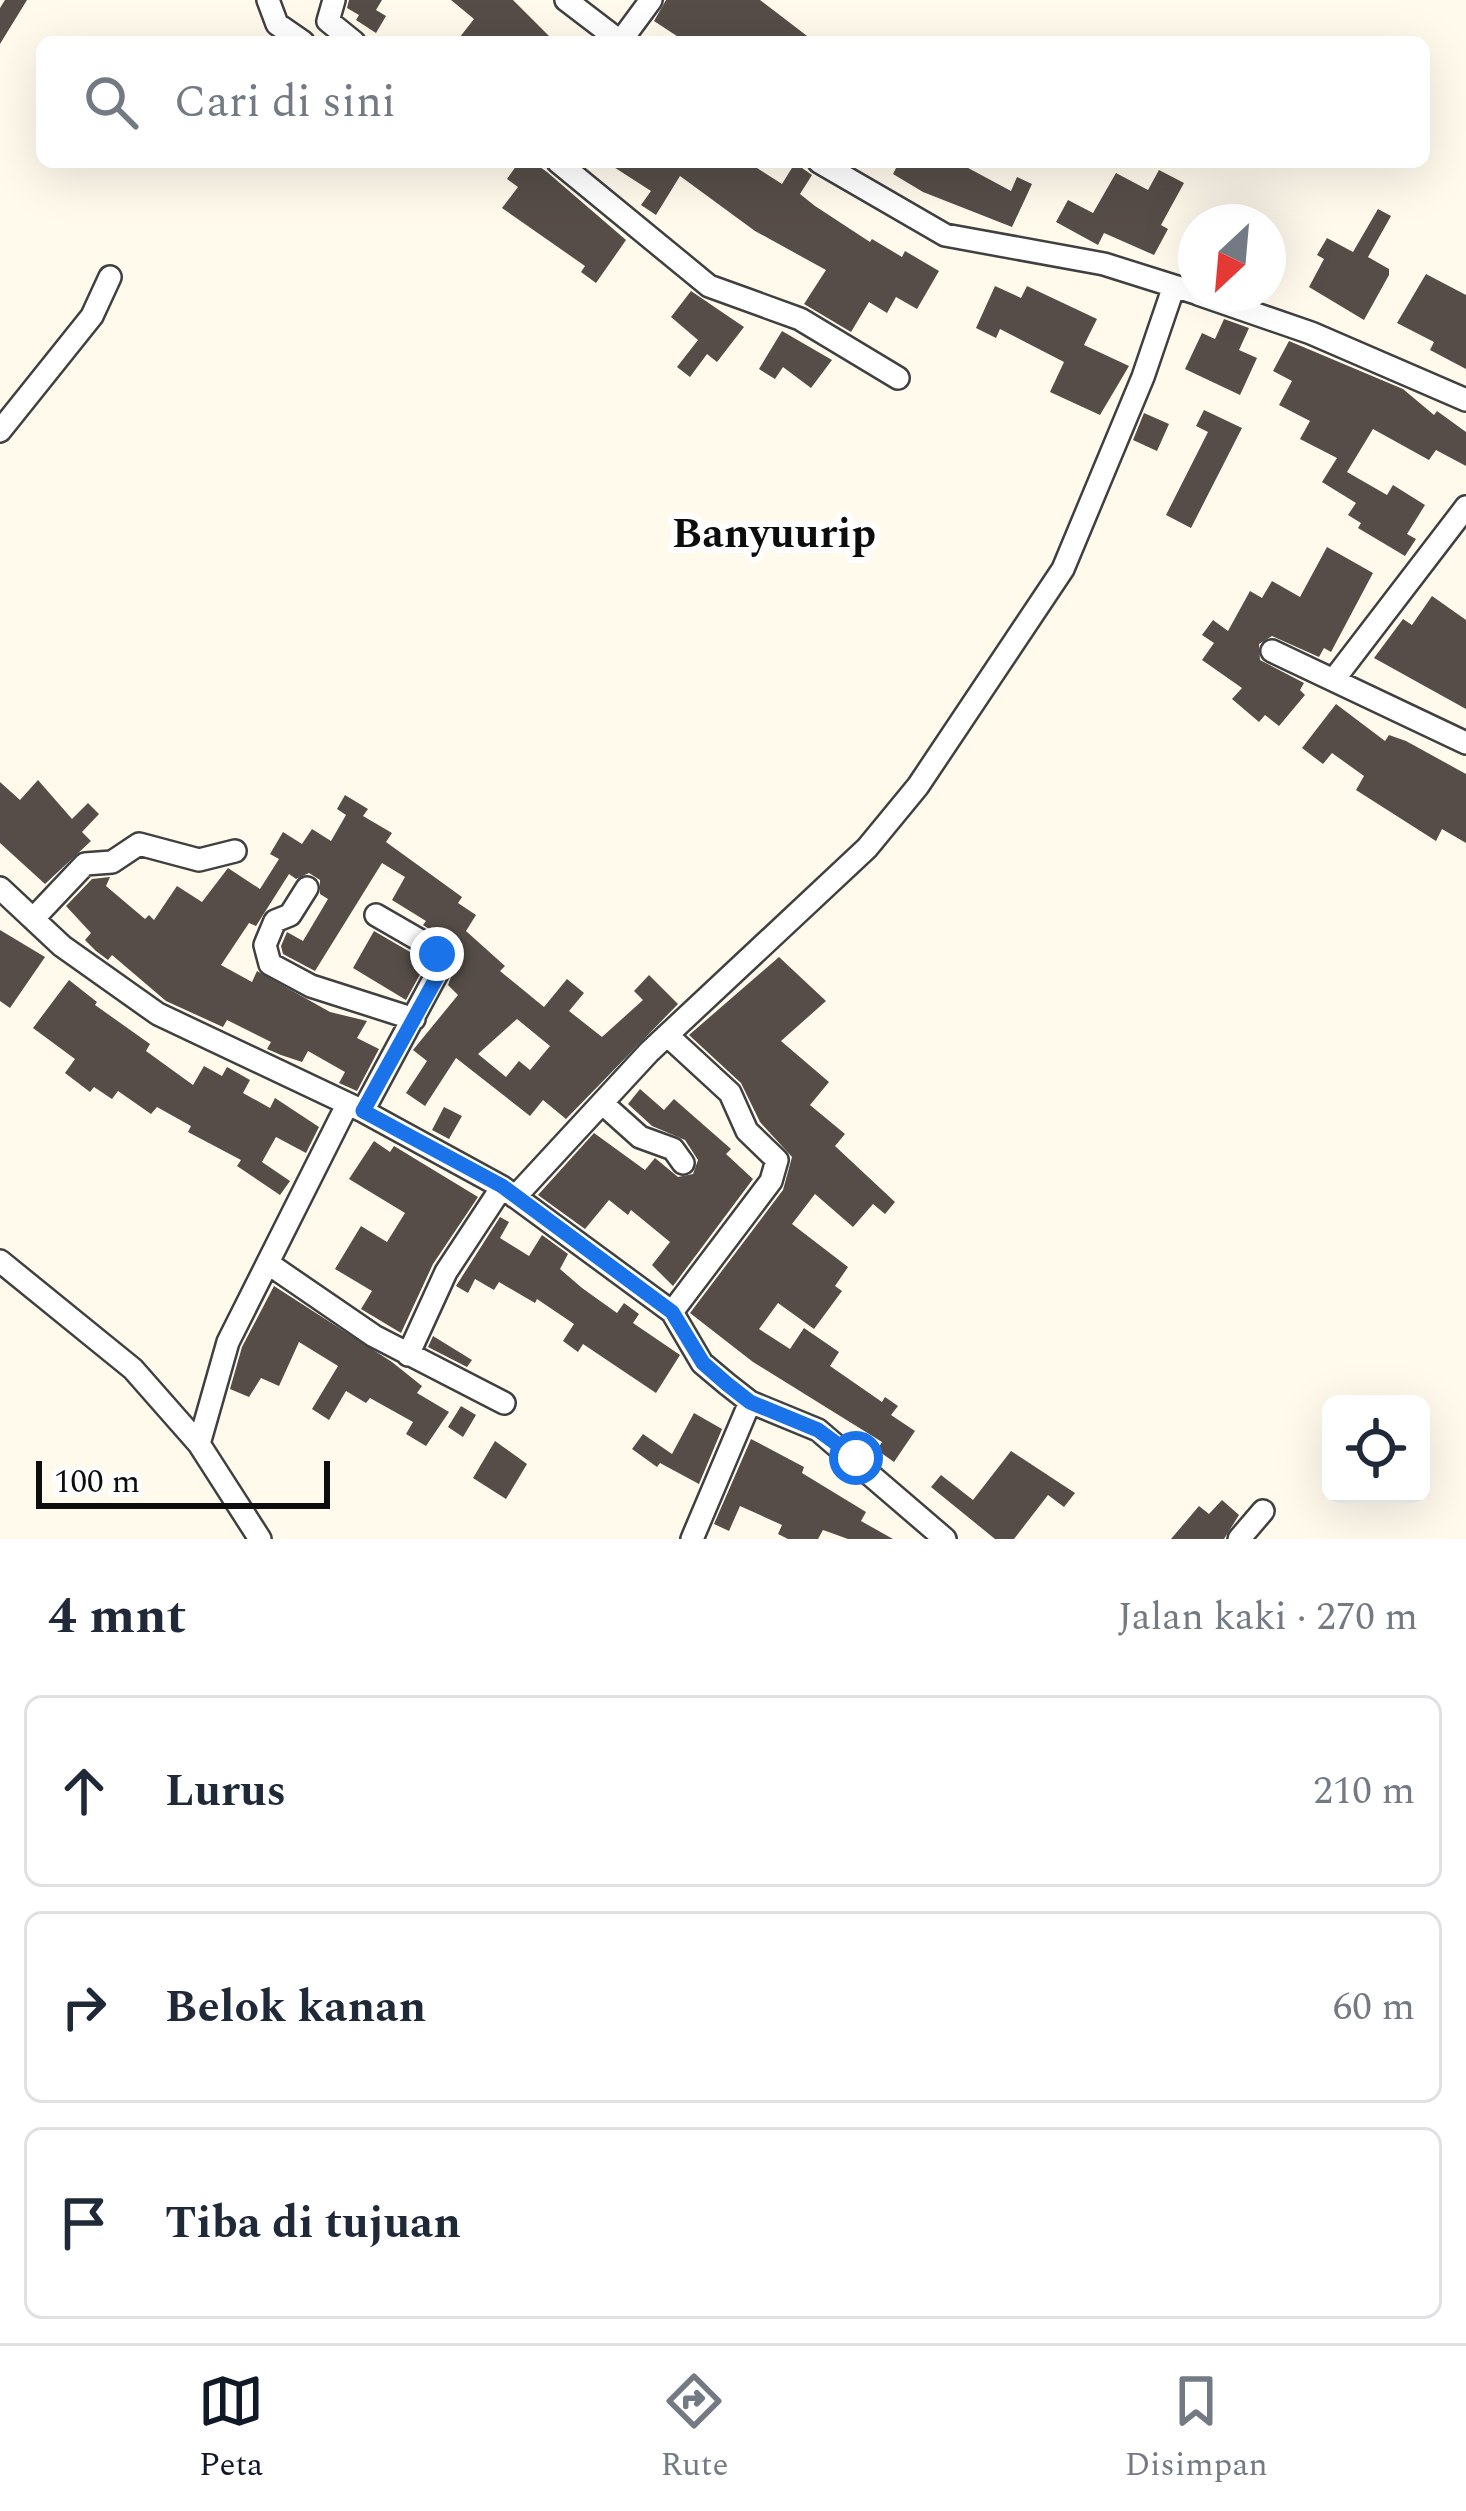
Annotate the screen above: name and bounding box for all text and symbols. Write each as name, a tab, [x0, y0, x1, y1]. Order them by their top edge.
search box	[36, 36, 1430, 168]
text: Cari di sini	[174, 68, 396, 137]
icon: search	[78, 69, 144, 135]
north arrow	[1178, 204, 1286, 312]
district label: Banyuurip	[672, 503, 876, 566]
route end	[410, 927, 464, 981]
map controls	[1322, 1395, 1430, 1503]
button: locate	[1322, 1395, 1430, 1503]
route start	[829, 1431, 883, 1485]
scale bar	[36, 1455, 330, 1508]
text: 100 m	[54, 1457, 140, 1507]
text: 4 mnt	[48, 1578, 187, 1656]
text: Jalan kaki · 270 m	[1118, 1588, 1418, 1647]
text: Lurus	[165, 1757, 286, 1826]
icon: ahead	[51, 1758, 117, 1824]
text: 210 m	[1313, 1762, 1415, 1821]
text: Belok kanan	[165, 1973, 426, 2042]
icon: right	[51, 1974, 117, 2040]
text: 60 m	[1333, 1978, 1415, 2037]
text: Tiba di tujuan	[165, 2189, 461, 2258]
icon: arrive	[51, 2190, 117, 2256]
tab: Peta	[198, 2368, 264, 2490]
tab: Rute	[660, 2368, 728, 2490]
tab: Disimpan	[1125, 2368, 1268, 2490]

